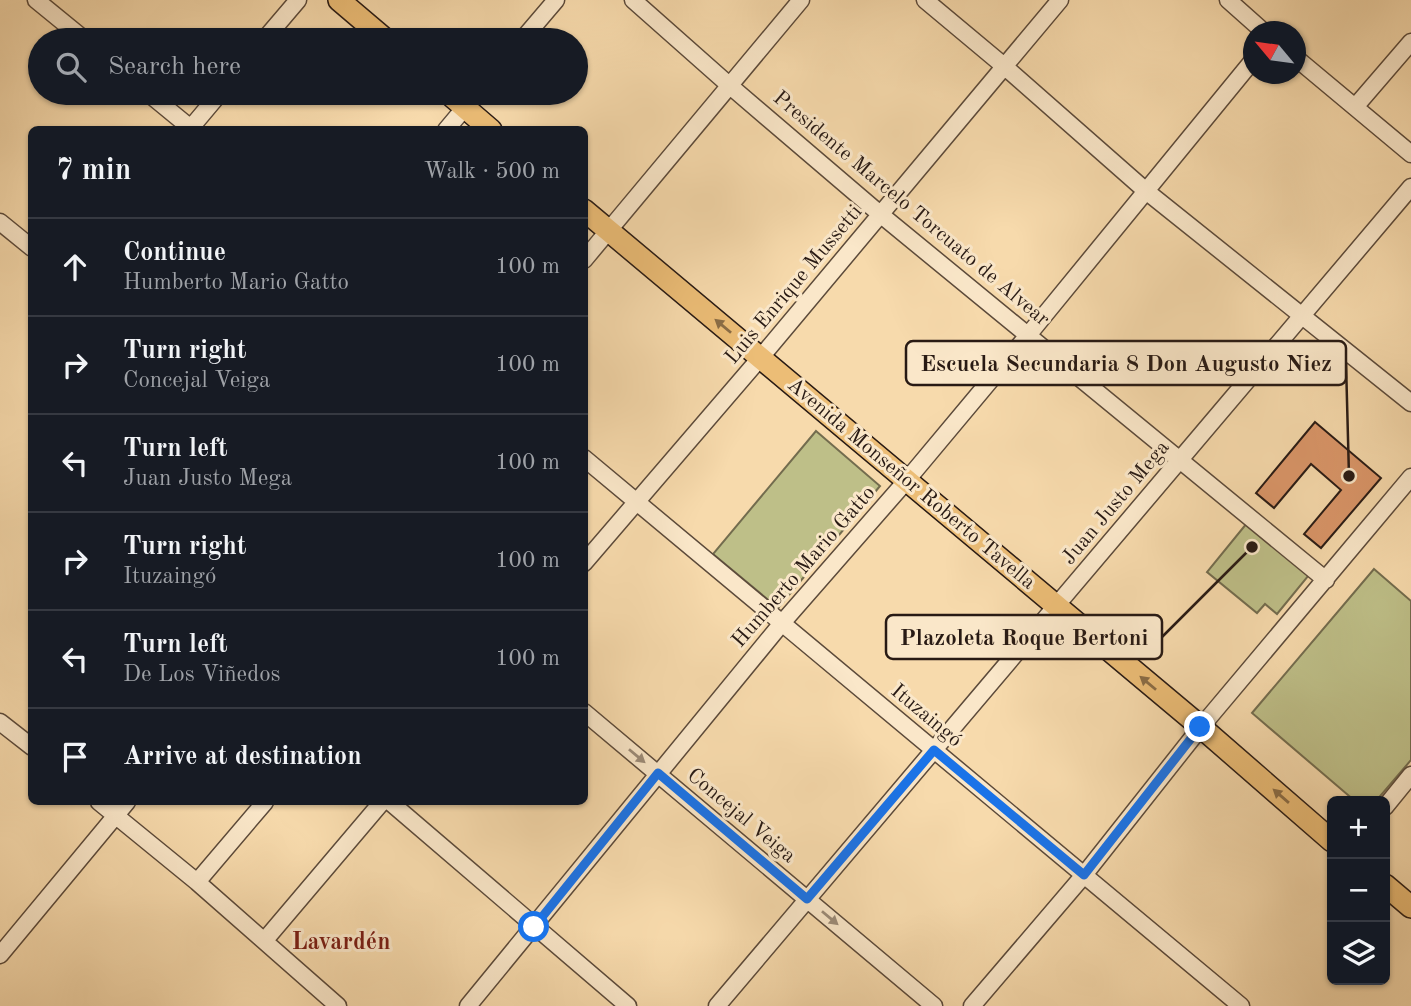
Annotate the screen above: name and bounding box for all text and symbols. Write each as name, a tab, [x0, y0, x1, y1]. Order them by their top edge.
north arrow	[1243, 21, 1306, 84]
search box	[28, 28, 588, 105]
icon: search	[52, 48, 90, 86]
text: Search here	[108, 54, 241, 80]
street label: Presidente Marcelo Torcuato de Alvear	[769, 87, 1053, 331]
text: 7 min	[56, 156, 131, 186]
text: Walk · 500 m	[424, 160, 560, 183]
street label: Luis Enrique Mussetti	[722, 201, 866, 369]
text: Continue	[123, 240, 226, 266]
icon: ahead	[56, 248, 94, 286]
text: 100 m	[495, 255, 560, 278]
text: Humberto Mario Gatto	[123, 271, 349, 294]
one-way arrow	[715, 319, 732, 334]
text: Turn right	[123, 338, 246, 364]
callout: Escuela Secundaria 8 Don Augusto Niez	[906, 341, 1346, 385]
icon: right	[56, 346, 94, 384]
text: 100 m	[495, 353, 560, 376]
text: Escuela Secundaria 8 Don Augusto Niez	[920, 353, 1332, 376]
text: Concejal Veiga	[123, 369, 270, 392]
street label: Avenida Monseñor Roberto Tavella	[783, 374, 1039, 594]
text: Turn left	[123, 436, 228, 462]
street label: Juan Justo Mega	[1058, 437, 1174, 569]
icon: left	[56, 444, 94, 482]
text: 100 m	[495, 451, 560, 474]
text: Juan Justo Mega	[123, 467, 292, 490]
street label: Humberto Mario Gatto	[728, 482, 880, 652]
text: Turn right	[123, 534, 246, 560]
icon: right	[56, 542, 94, 580]
text: 100 m	[495, 549, 560, 572]
text: Ituzaingó	[123, 565, 216, 588]
callout: Plazoleta Roque Bertoni	[886, 615, 1162, 659]
text: Plazoleta Roque Bertoni	[900, 627, 1149, 650]
text: Turn left	[123, 632, 228, 658]
icon: left	[56, 640, 94, 678]
text: 100 m	[495, 647, 560, 670]
text: De Los Viñedos	[123, 663, 281, 686]
one-way arrow	[1140, 676, 1157, 691]
street label: Ituzaingó	[887, 681, 965, 751]
route end	[1184, 711, 1215, 742]
icon: arrive	[56, 738, 94, 776]
text: Arrive at destination	[123, 744, 362, 770]
one-way arrow	[628, 748, 645, 763]
street label: Concejal Veiga	[683, 765, 799, 867]
one-way arrow	[1272, 789, 1289, 804]
map controls	[1327, 796, 1390, 985]
button: +	[1327, 796, 1390, 859]
button: −	[1327, 859, 1390, 922]
one-way arrow	[821, 910, 838, 925]
route start	[518, 911, 549, 942]
button: layers	[1327, 922, 1390, 985]
district label: Lavardén	[291, 931, 391, 955]

